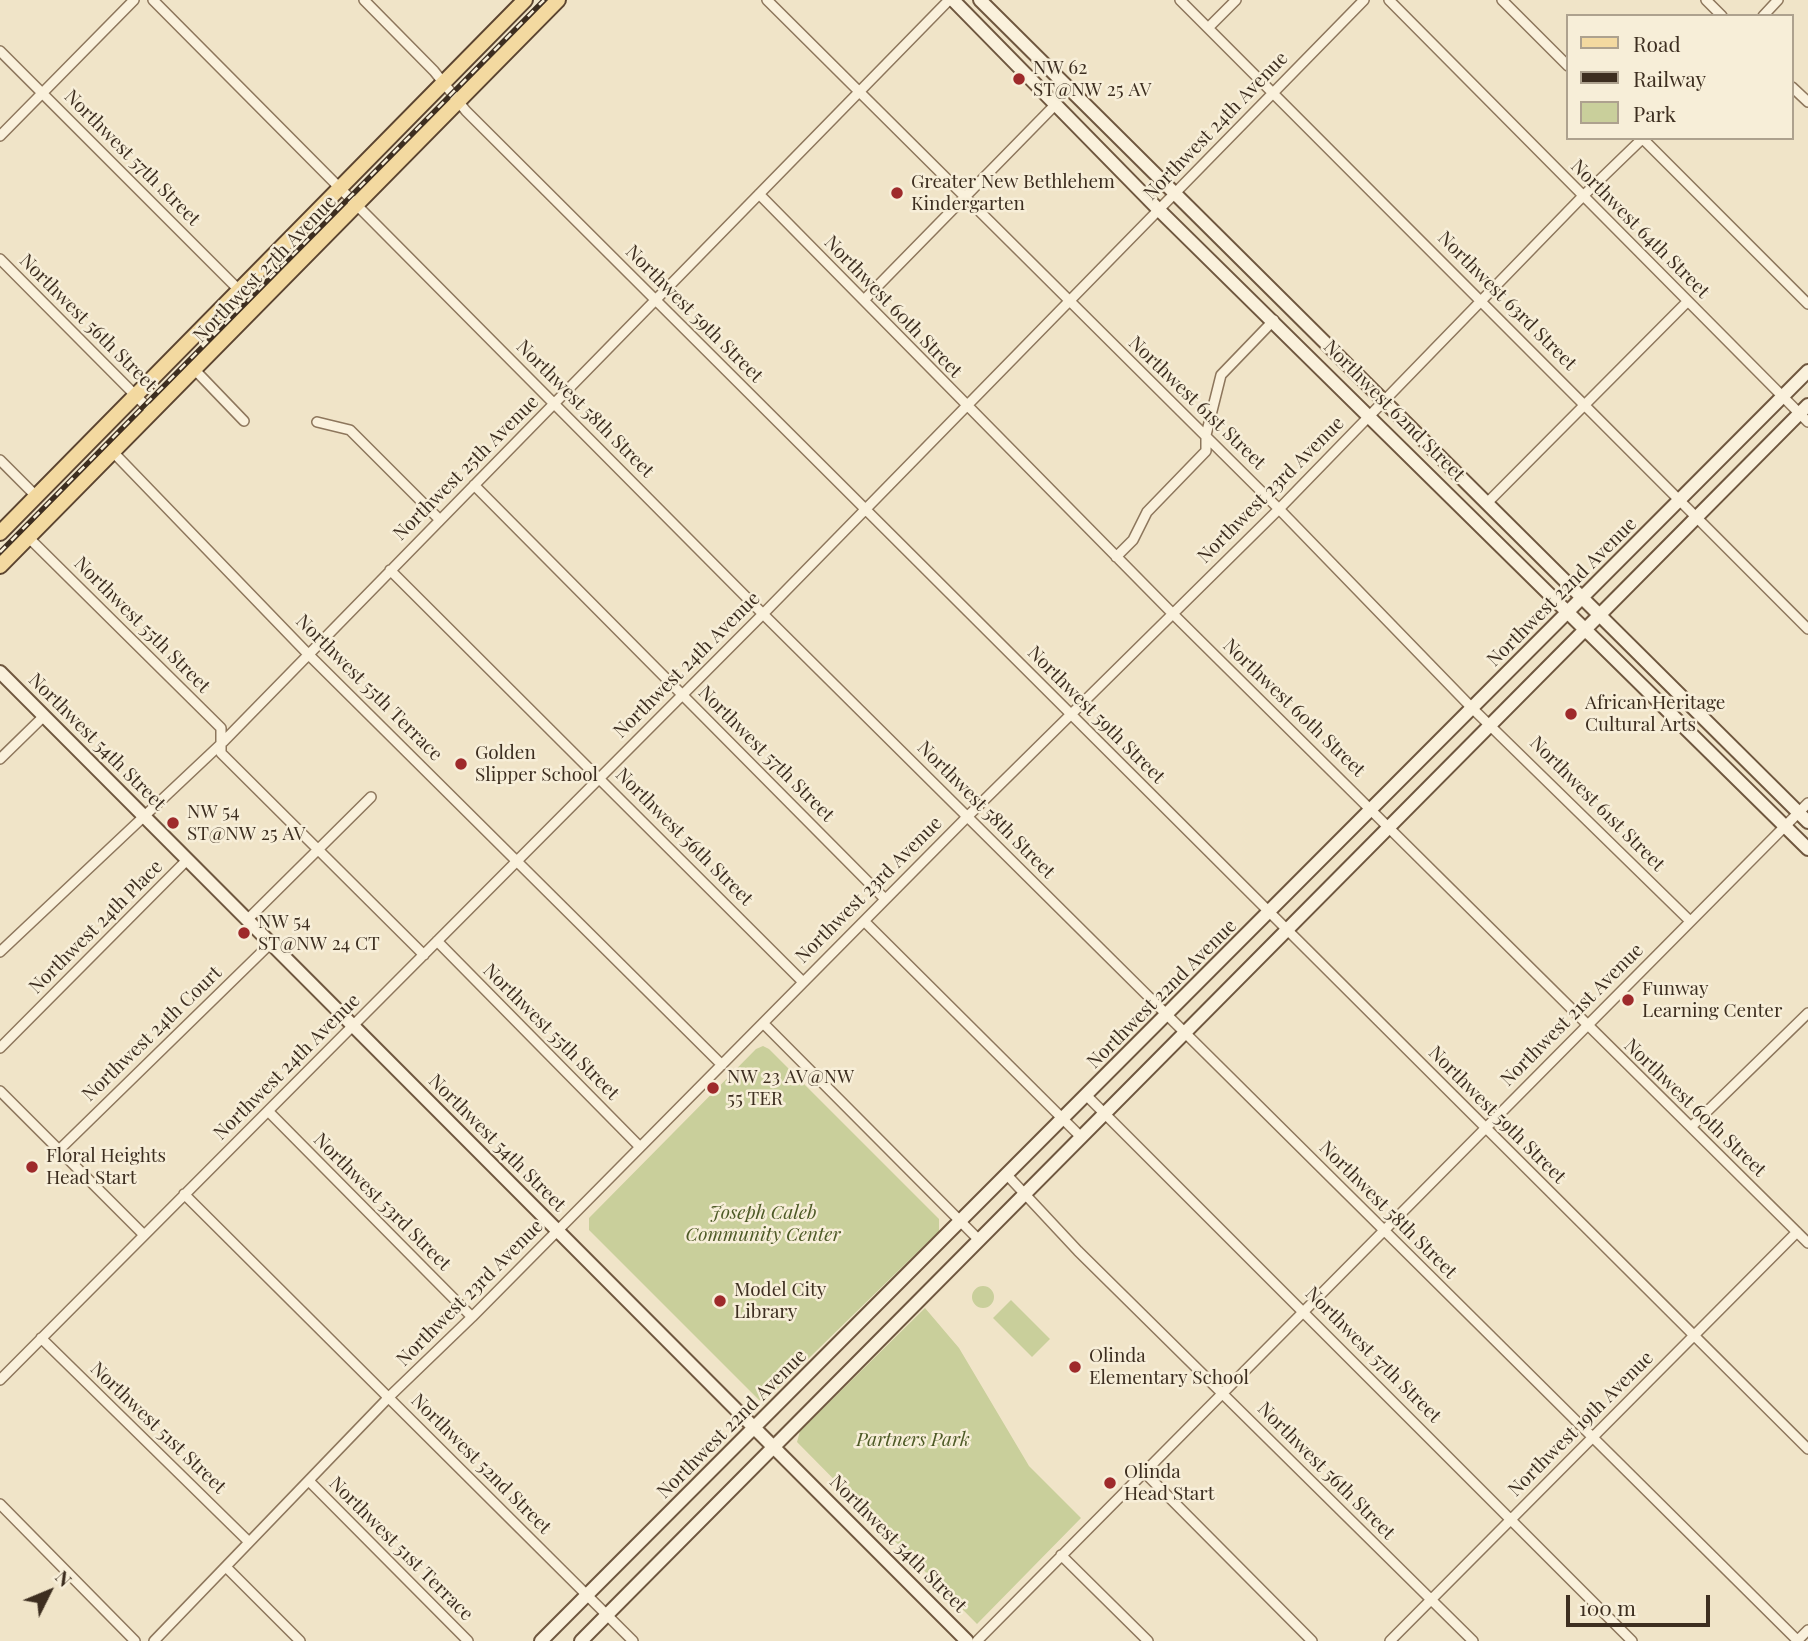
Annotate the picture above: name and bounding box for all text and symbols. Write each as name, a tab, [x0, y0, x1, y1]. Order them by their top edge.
legend	[1566, 14, 1794, 140]
text: Road	[1633, 29, 1681, 57]
street label: Northwest 24th Avenue	[1139, 47, 1293, 205]
place label: NW 62 ST@NW 25 AV	[1033, 57, 1151, 101]
text: Railway	[1633, 64, 1706, 92]
marker: NW 62 ST@NW 25 AV	[1011, 71, 1027, 87]
street label: Northwest 57th Street	[59, 85, 205, 231]
text: Park	[1633, 99, 1676, 127]
street label: Northwest 64th Street	[1566, 155, 1714, 303]
place label: Greater New Bethlehem Kindergarten	[911, 171, 1115, 215]
marker: Greater New Bethlehem Kindergarten	[889, 185, 905, 201]
street label: Northwest 27th Avenue	[189, 191, 341, 347]
street label: Northwest 63rd Street	[1433, 227, 1581, 375]
street label: Northwest 60th Street	[819, 231, 967, 383]
street label: Northwest 59th Street	[621, 241, 767, 387]
street label: Northwest 56th Street	[15, 250, 161, 396]
street label: Northwest 61st Street	[1124, 332, 1270, 474]
street label: Northwest 58th Street	[511, 335, 659, 483]
street label: Northwest 62nd Street	[1319, 336, 1469, 486]
street label: Northwest 25th Avenue	[389, 391, 543, 545]
street label: Northwest 23rd Avenue	[1193, 412, 1349, 568]
street label: Northwest 22nd Avenue	[1483, 513, 1641, 671]
street label: Northwest 55th Street	[69, 552, 215, 698]
street label: Northwest 24th Avenue	[609, 587, 765, 743]
street label: Northwest 55th Terrace	[291, 610, 447, 766]
street label: Northwest 60th Street	[1218, 634, 1370, 782]
street label: Northwest 59th Street	[1023, 642, 1169, 788]
street label: Northwest 54th Street	[24, 669, 170, 815]
street label: Northwest 57th Street	[693, 681, 839, 827]
place label: African Heritage Cultural Arts	[1585, 692, 1725, 736]
marker: African Heritage Cultural Arts	[1563, 706, 1579, 722]
street label: Northwest 61st Street	[1525, 732, 1669, 876]
street label: Northwest 58th Street	[912, 736, 1060, 884]
place label: Golden Slipper School	[475, 742, 598, 786]
marker: Golden Slipper School	[453, 756, 469, 772]
street label: Northwest 56th Street	[611, 764, 757, 910]
place label: NW 54 ST@NW 25 AV	[187, 801, 305, 845]
street label: Northwest 23rd Avenue	[791, 812, 947, 968]
marker: NW 54 ST@NW 25 AV	[165, 815, 181, 831]
street label: Northwest 24th Place	[24, 855, 168, 999]
place label: NW 54 ST@NW 24 CT	[258, 911, 380, 955]
street label: Northwest 22nd Avenue	[1083, 915, 1241, 1073]
marker: NW 54 ST@NW 24 CT	[236, 925, 252, 941]
street label: Northwest 21st Avenue	[1496, 939, 1648, 1091]
street label: Northwest 55th Street	[478, 959, 624, 1105]
street label: Northwest 24th Court	[78, 962, 226, 1106]
place label: Funway Learning Center	[1642, 978, 1782, 1022]
street label: Northwest 24th Avenue	[209, 989, 365, 1145]
marker: Funway Learning Center	[1620, 992, 1636, 1008]
street label: Northwest 60th Street	[1619, 1034, 1771, 1182]
street label: Northwest 59th Street	[1424, 1042, 1570, 1188]
place label: NW 23 AV@NW 55 TER	[727, 1066, 854, 1110]
street label: Northwest 54th Street	[424, 1070, 570, 1216]
marker: NW 23 AV@NW 55 TER	[705, 1080, 721, 1096]
street label: Northwest 53rd Street	[309, 1129, 455, 1275]
street label: Northwest 58th Street	[1314, 1136, 1462, 1284]
place label: Floral Heights Head Start	[46, 1145, 166, 1189]
marker: Floral Heights Head Start	[24, 1159, 40, 1175]
park label: Joseph Caleb Community Center	[685, 1202, 841, 1246]
street label: Northwest 23rd Avenue	[392, 1215, 548, 1371]
place label: Model City Library	[734, 1279, 826, 1323]
street label: Northwest 57th Street	[1300, 1282, 1446, 1428]
marker: Model City Library	[712, 1293, 728, 1309]
street label: Northwest 22nd Avenue	[653, 1345, 811, 1503]
place label: Olinda Elementary School	[1089, 1345, 1249, 1389]
street label: Northwest 19th Avenue	[1504, 1347, 1658, 1501]
street label: Northwest 51st Street	[85, 1357, 231, 1499]
marker: Olinda Elementary School	[1067, 1359, 1083, 1375]
street label: Northwest 52nd Street	[406, 1389, 556, 1539]
street label: Northwest 56th Street	[1253, 1398, 1399, 1544]
park label: Partners Park	[856, 1429, 970, 1451]
place label: Olinda Head Start	[1124, 1461, 1215, 1505]
street label: Northwest 54th Street	[825, 1471, 971, 1617]
street label: Northwest 51st Terrace	[324, 1472, 478, 1626]
marker: Olinda Head Start	[1102, 1475, 1118, 1491]
north arrow	[14, 1557, 84, 1627]
text: N	[50, 1564, 79, 1592]
scale bar	[1570, 1582, 1714, 1626]
text: 100 m	[1579, 1593, 1636, 1621]

